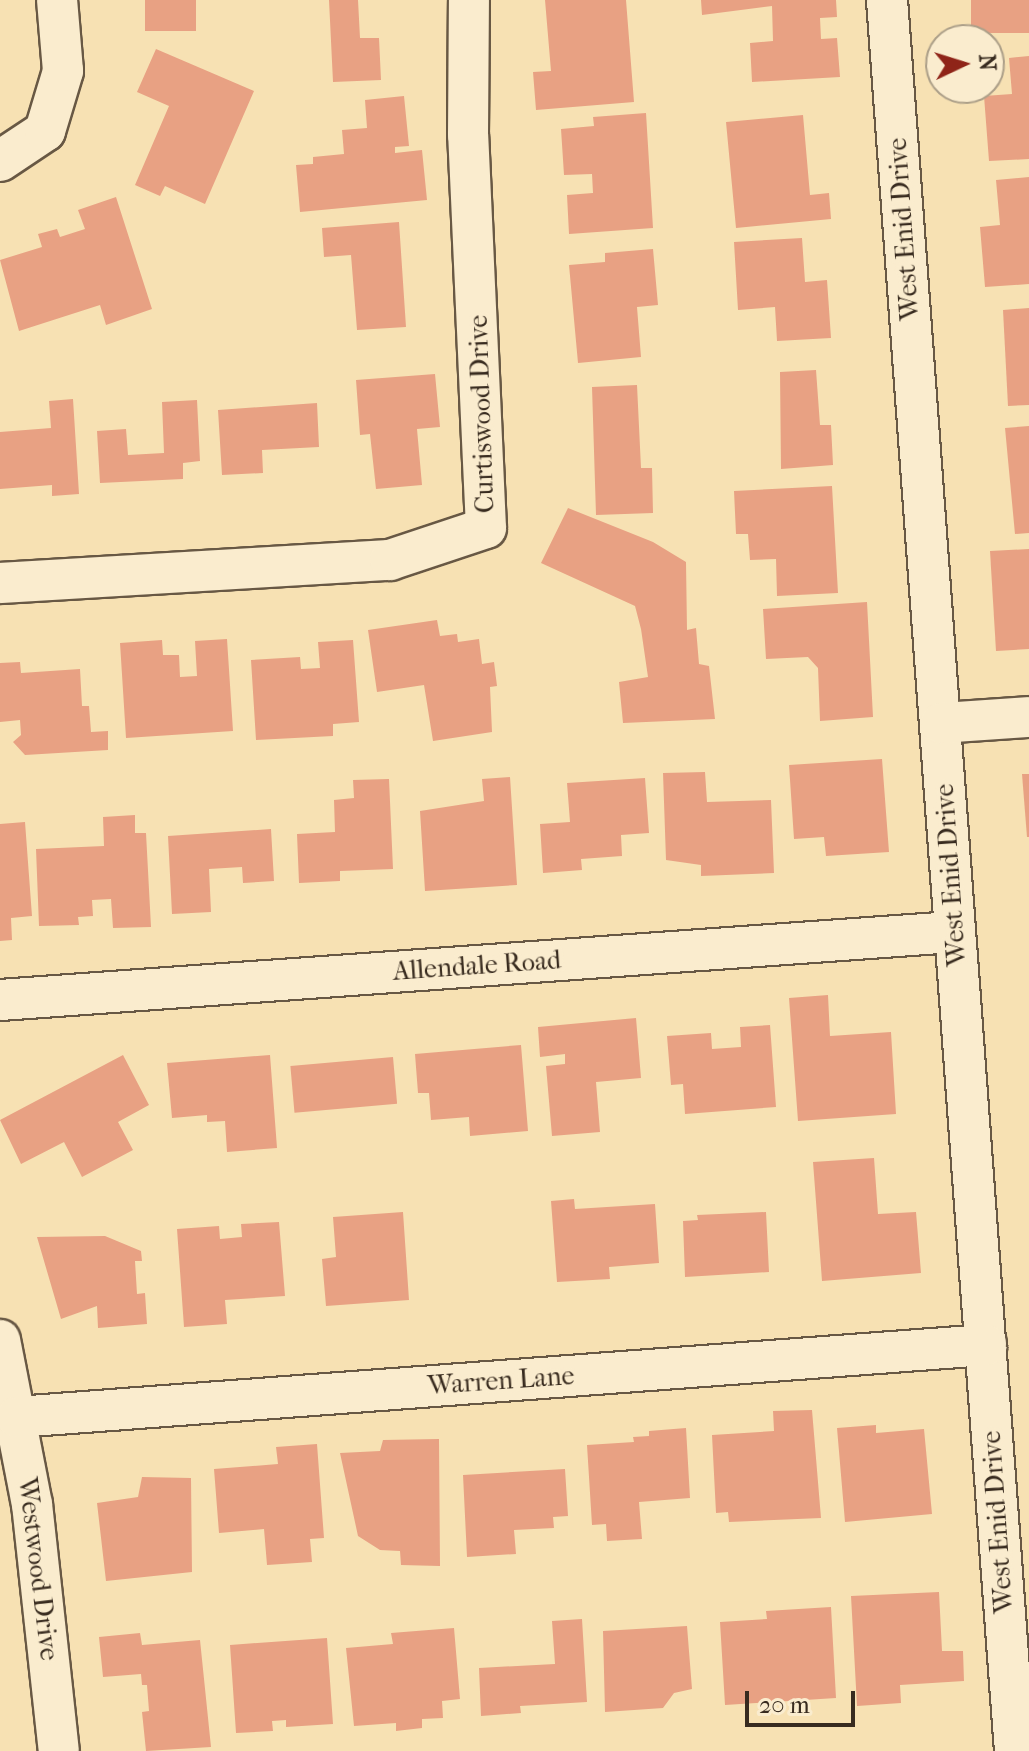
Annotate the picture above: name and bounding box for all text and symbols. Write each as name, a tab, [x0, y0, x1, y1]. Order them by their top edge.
north arrow	[925, 24, 1005, 104]
text: N	[973, 53, 1000, 72]
street label: West Enid Drive	[882, 137, 926, 321]
street label: Curtiswood Drive	[463, 314, 501, 514]
street label: West Enid Drive	[929, 783, 973, 967]
street label: Allendale Road	[392, 945, 562, 987]
street label: Warren Lane	[427, 1360, 575, 1402]
street label: West Enid Drive	[976, 1430, 1020, 1614]
street label: Westwood Drive	[11, 1476, 65, 1662]
scale bar	[749, 1675, 859, 1725]
text: 20 m	[759, 1691, 810, 1719]

